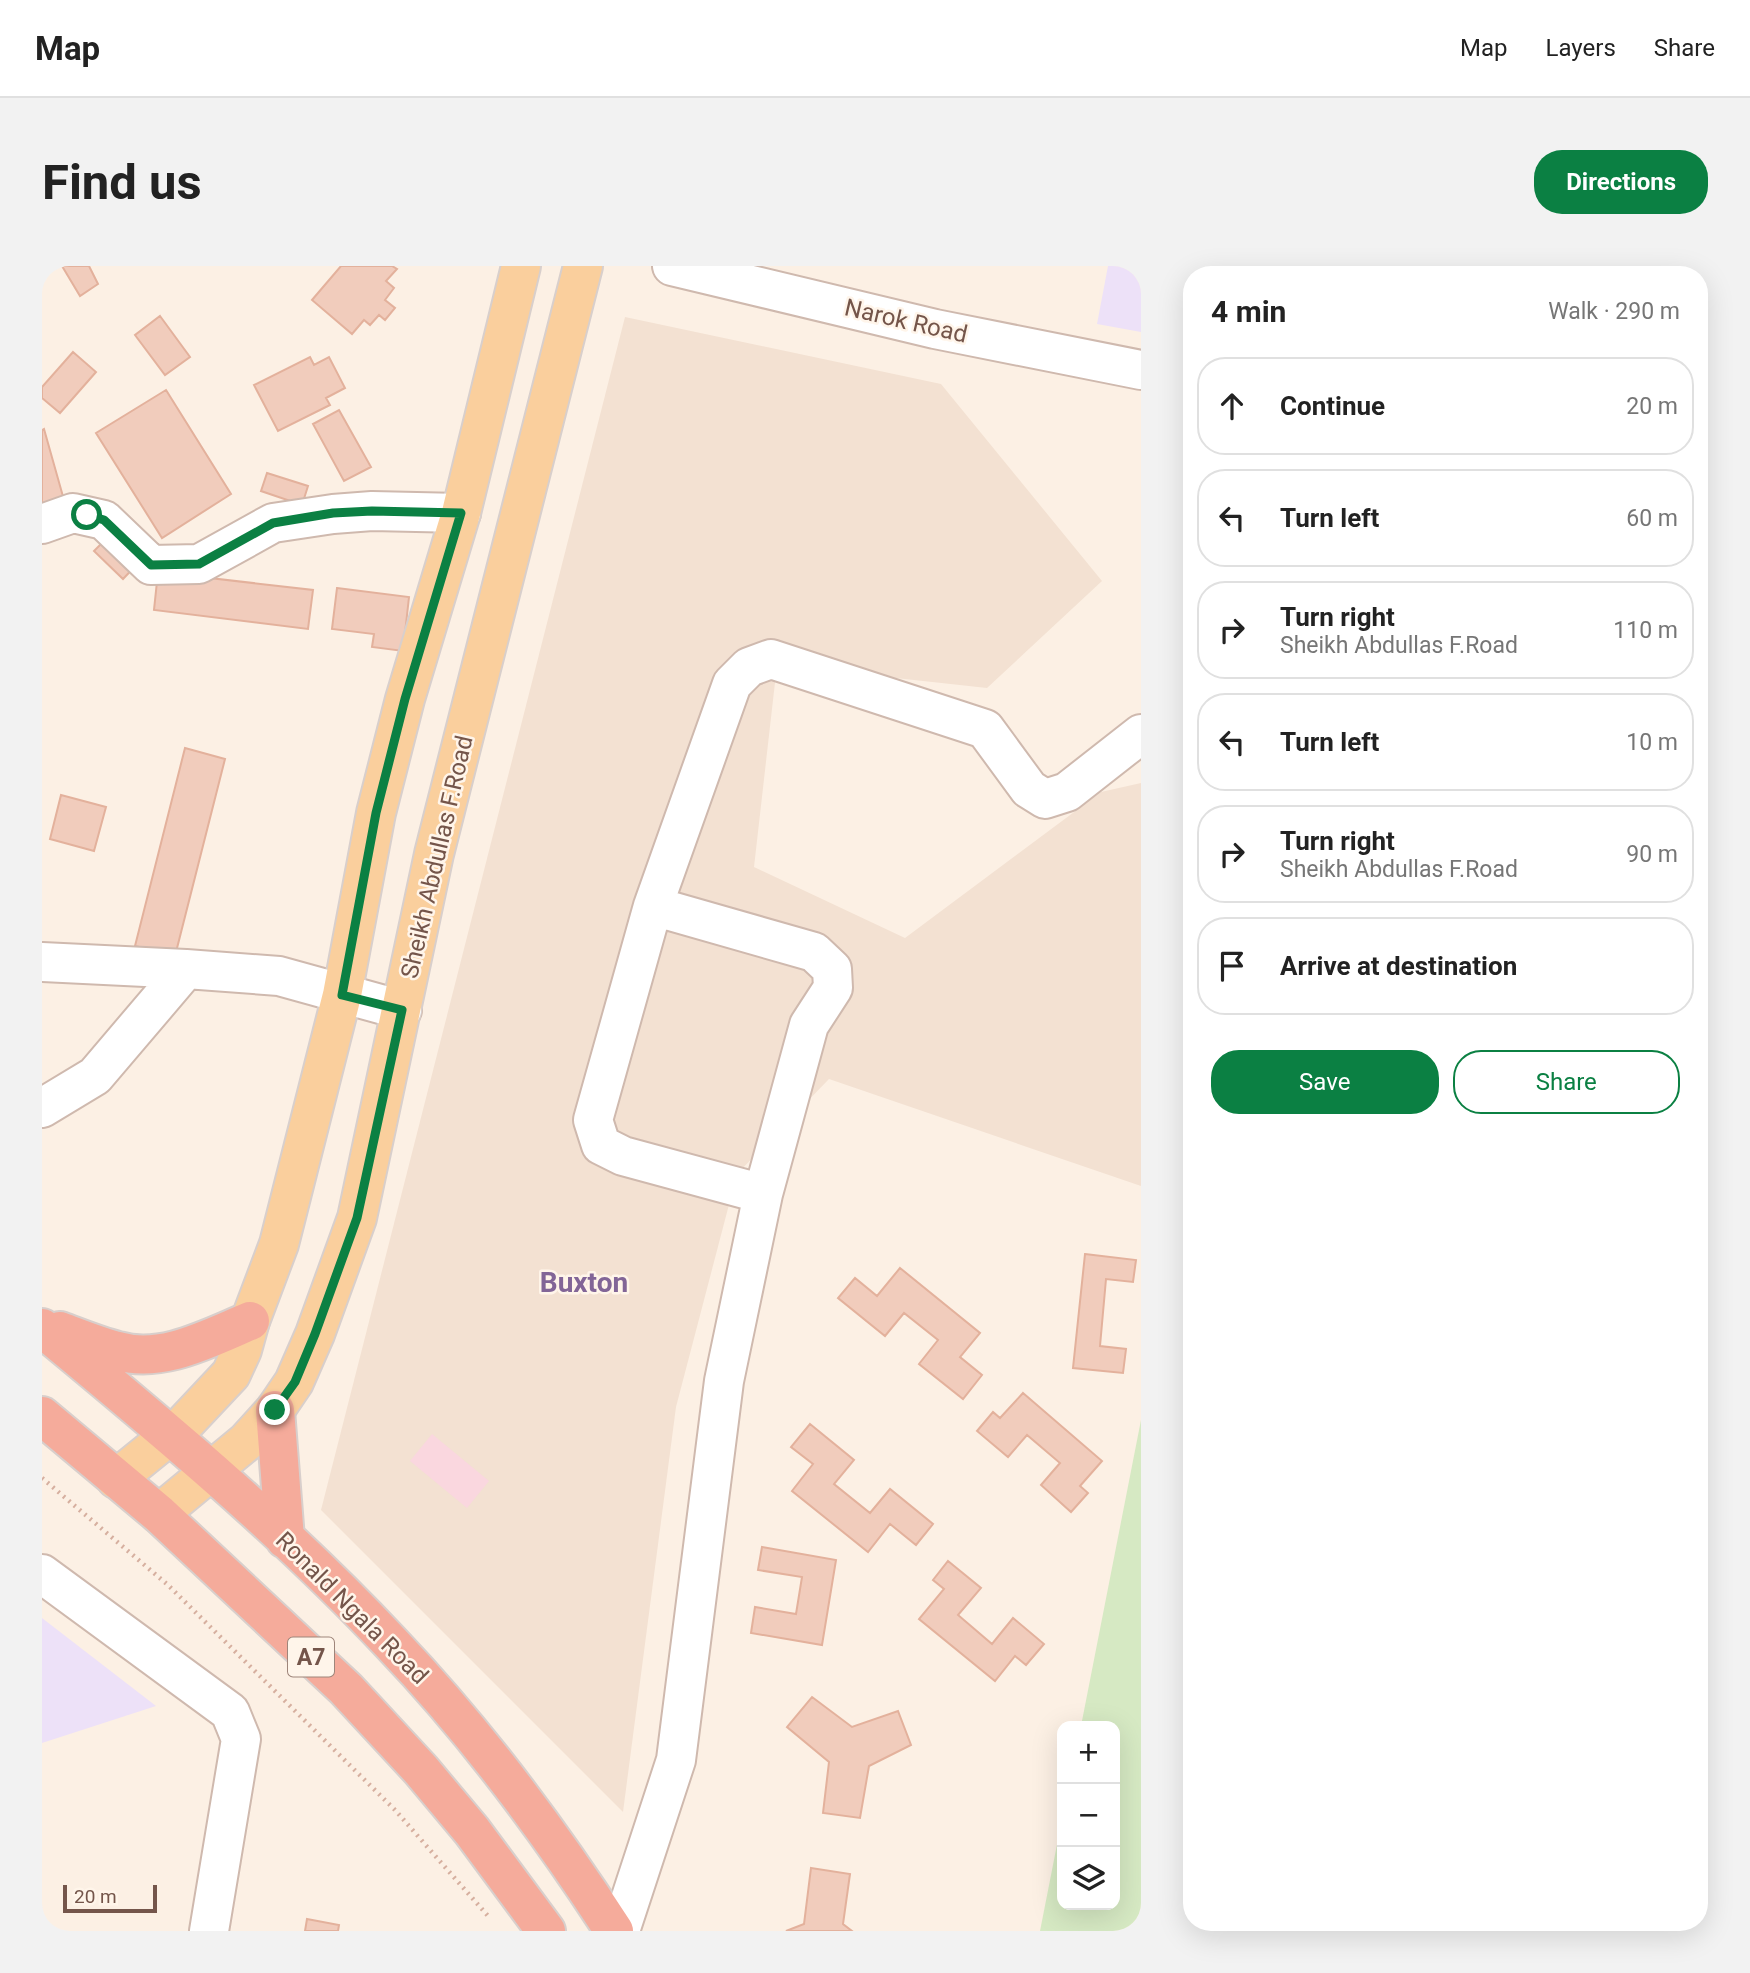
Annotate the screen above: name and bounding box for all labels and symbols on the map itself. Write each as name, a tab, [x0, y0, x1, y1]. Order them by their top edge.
street label: Narok Road	[842, 293, 970, 349]
route start	[71, 499, 102, 530]
street label: Sheikh Abdullas F.Road	[395, 733, 479, 981]
district label: Buxton	[540, 1266, 628, 1299]
route end	[259, 1394, 290, 1425]
street label: Ronald Ngala Road	[270, 1526, 434, 1690]
road number: A7	[288, 1638, 334, 1676]
scale bar	[63, 1882, 158, 1914]

